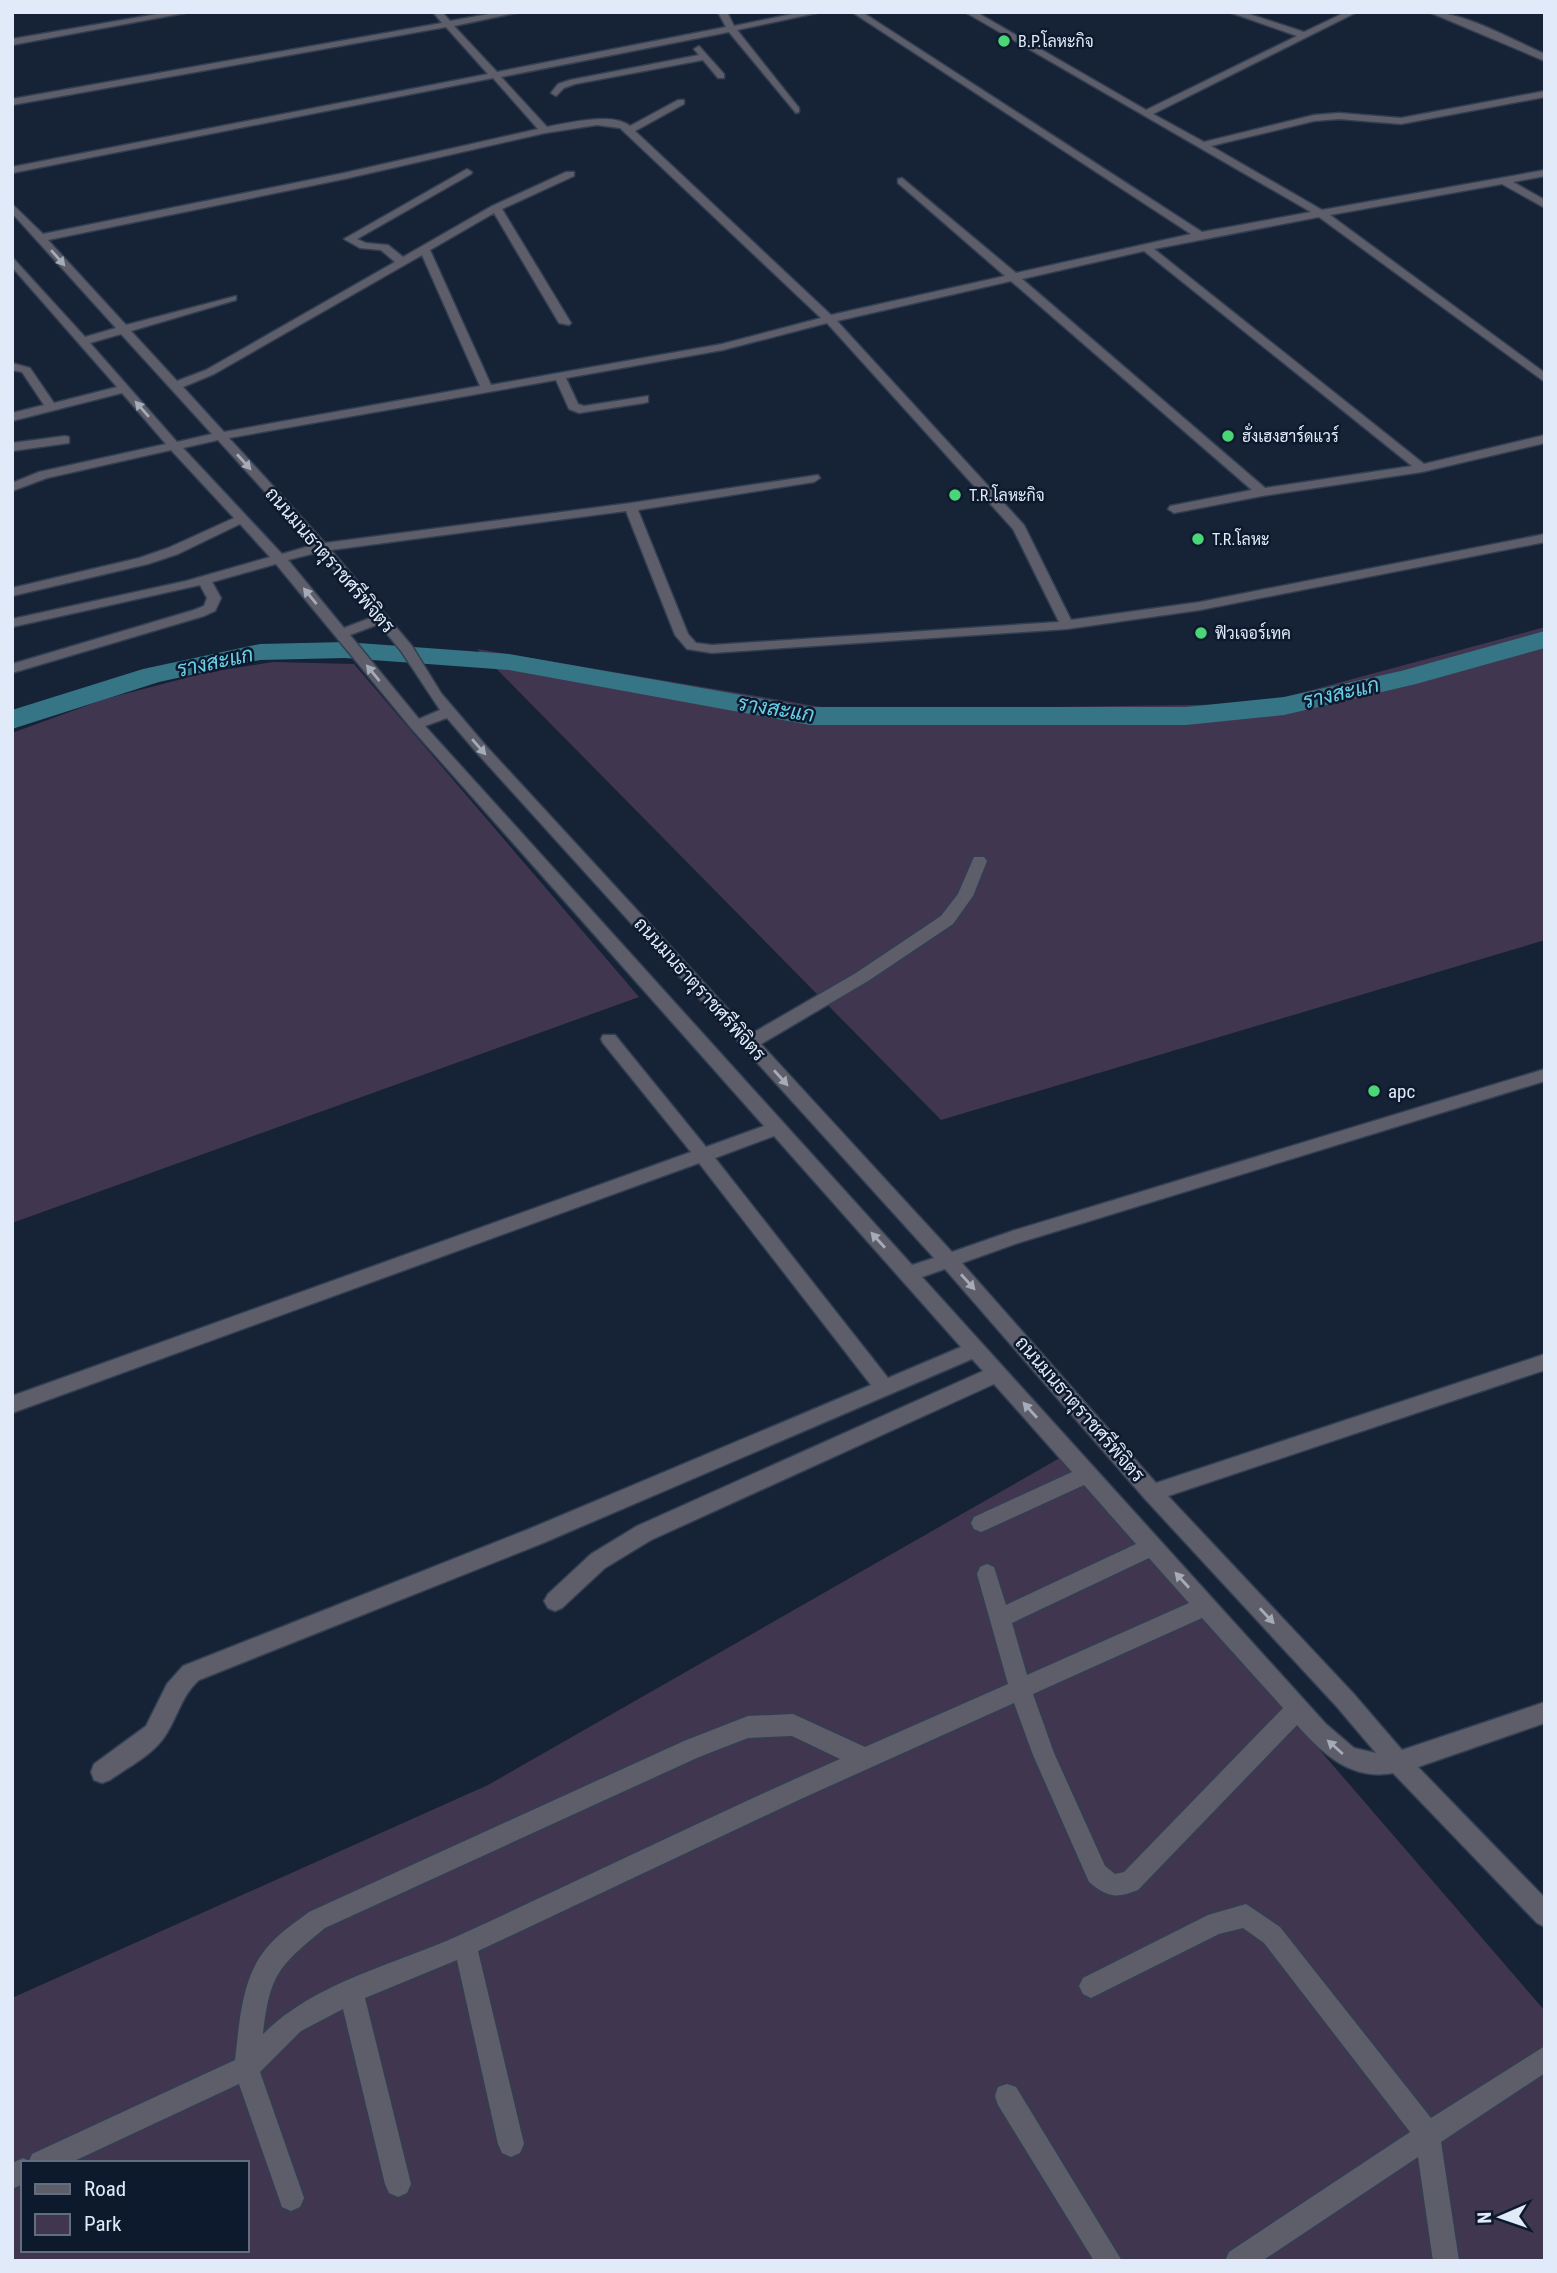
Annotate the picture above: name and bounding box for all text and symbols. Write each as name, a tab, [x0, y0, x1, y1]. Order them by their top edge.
place label: B.P.โลหะกิจ	[1018, 30, 1094, 51]
marker: B.P.โลหะกิจ	[996, 33, 1012, 49]
one-way arrow	[50, 249, 66, 267]
one-way arrow	[135, 400, 150, 417]
place label: ฮั่งเฮงฮาร์ดแวร์	[1242, 422, 1339, 446]
marker: ฮั่งเฮงฮาร์ดแวร์	[1220, 428, 1236, 444]
one-way arrow	[236, 453, 252, 471]
street label: ถนนมนธาตุราชศรีพิจิตร	[260, 482, 400, 638]
place label: T.R.โลหะกิจ	[969, 484, 1045, 505]
marker: T.R.โลหะกิจ	[947, 487, 963, 503]
place label: T.R.โลหะ	[1212, 528, 1270, 549]
marker: T.R.โลหะ	[1190, 531, 1206, 547]
one-way arrow	[303, 588, 318, 606]
place label: ฟิวเจอร์เทค	[1215, 621, 1291, 643]
marker: ฟิวเจอร์เทค	[1193, 625, 1209, 641]
water label: รางสะแก	[175, 642, 255, 682]
one-way arrow	[366, 664, 381, 681]
water label: รางสะแก	[1301, 673, 1381, 713]
water label: รางสะแก	[736, 691, 816, 727]
one-way arrow	[471, 739, 487, 756]
street label: ถนนมนธาตุราชศรีพิจิตร	[629, 912, 771, 1066]
one-way arrow	[773, 1070, 789, 1087]
place label: apc	[1388, 1080, 1415, 1103]
marker: apc	[1366, 1083, 1382, 1099]
one-way arrow	[871, 1232, 887, 1249]
one-way arrow	[960, 1273, 976, 1291]
street label: ถนนมนธาตุราชศรีพิจิตร	[1010, 1331, 1150, 1487]
one-way arrow	[1022, 1402, 1038, 1419]
one-way arrow	[1174, 1571, 1190, 1588]
one-way arrow	[1258, 1607, 1274, 1624]
one-way arrow	[1326, 1739, 1344, 1755]
legend	[21, 2161, 248, 2252]
text: Road	[84, 2177, 126, 2201]
north arrow	[1466, 2182, 1536, 2252]
text: N	[1473, 2211, 1496, 2224]
text: Park	[84, 2212, 122, 2236]

